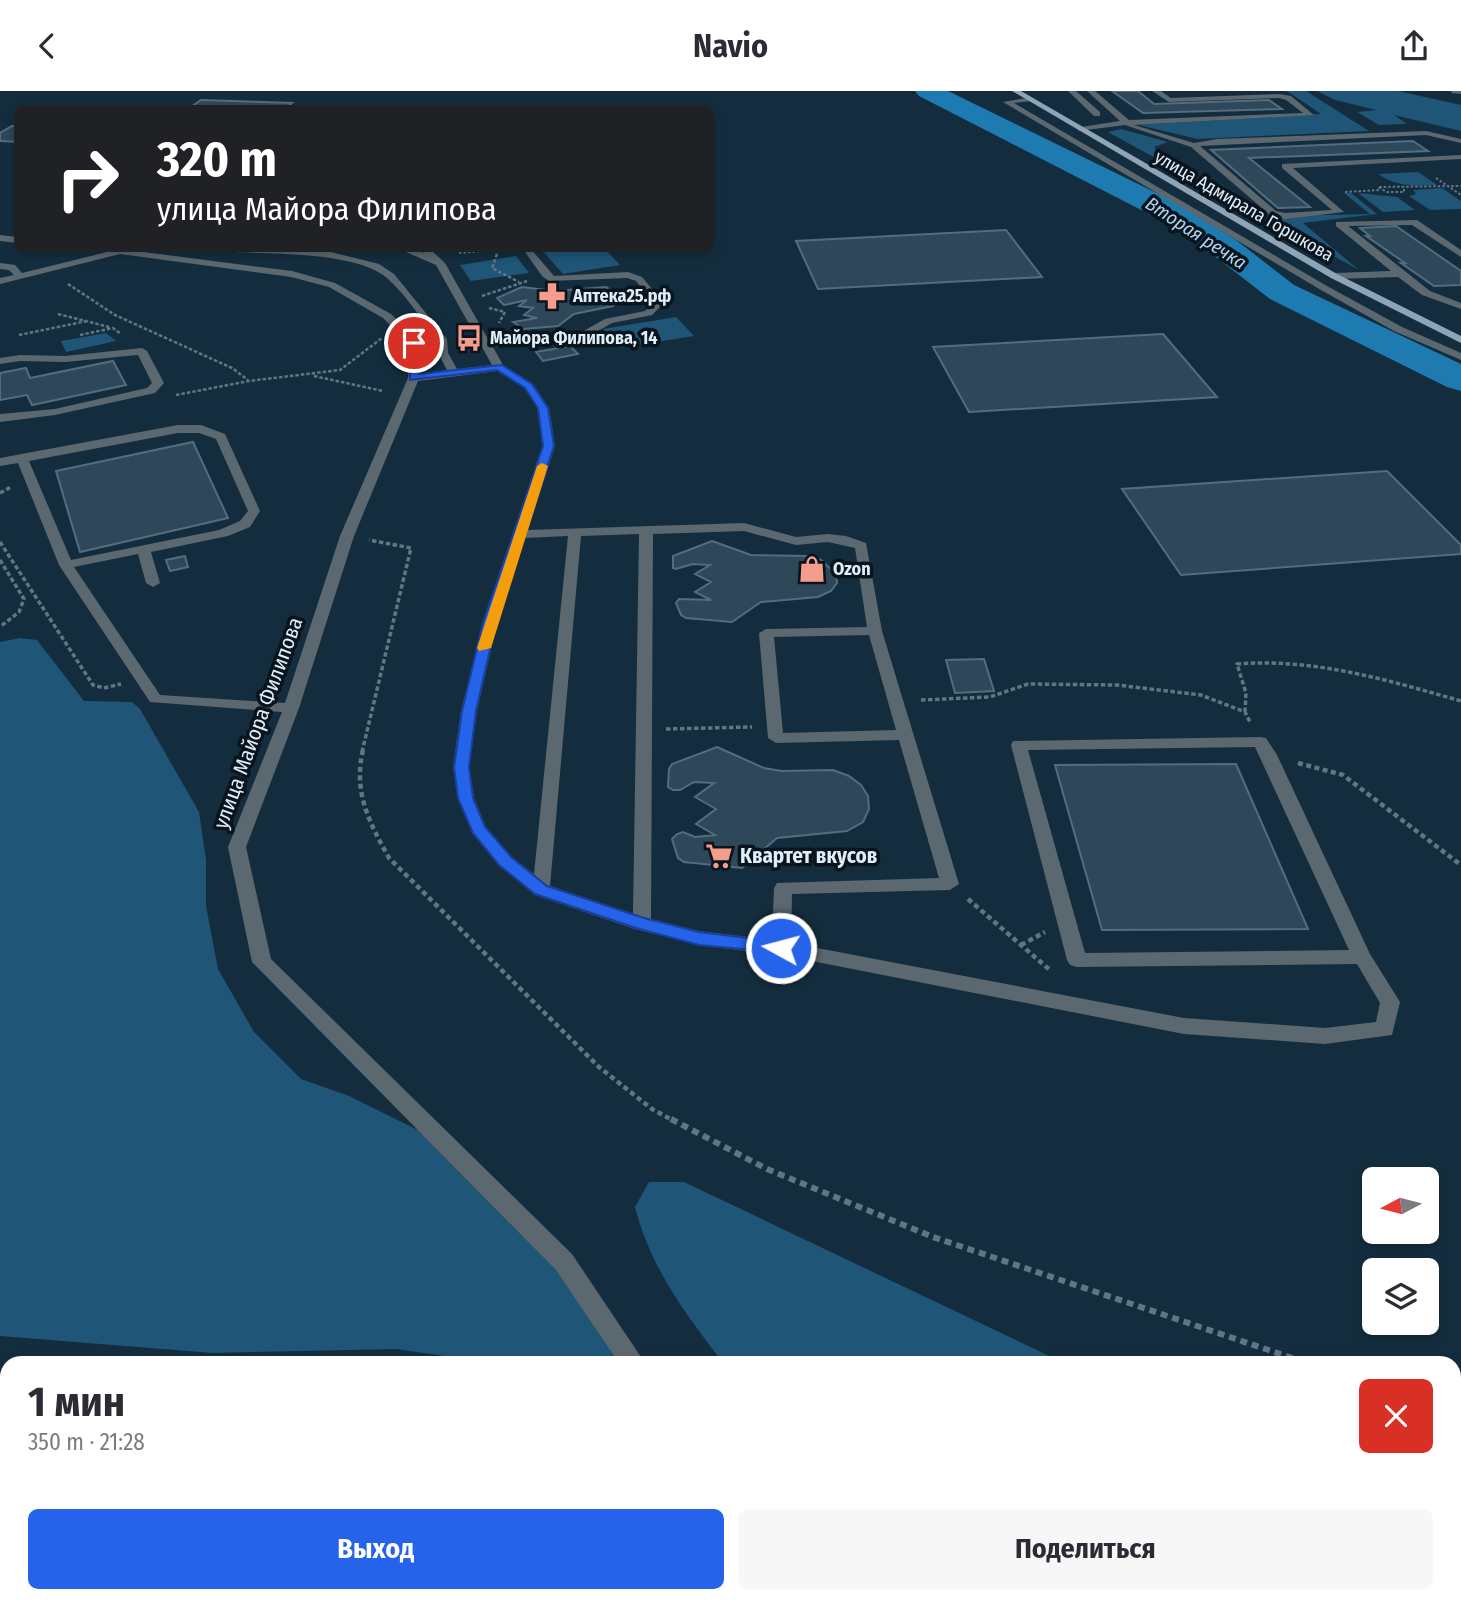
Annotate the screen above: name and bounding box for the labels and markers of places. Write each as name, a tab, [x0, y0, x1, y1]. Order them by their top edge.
pharmacy icon: Аптека25.рф	[537, 281, 567, 311]
place label: Аптека25.рф	[572, 285, 671, 307]
pin	[384, 313, 444, 373]
bus stop icon: Майора Филипова, 14	[454, 323, 484, 353]
place label: Майора Филипова, 14	[490, 327, 658, 349]
shop icon: Ozon	[797, 554, 827, 584]
place label: Ozon	[833, 558, 871, 580]
supermarket icon: Квартет вкусов	[704, 841, 734, 871]
place label: Квартет вкусов	[740, 843, 878, 869]

